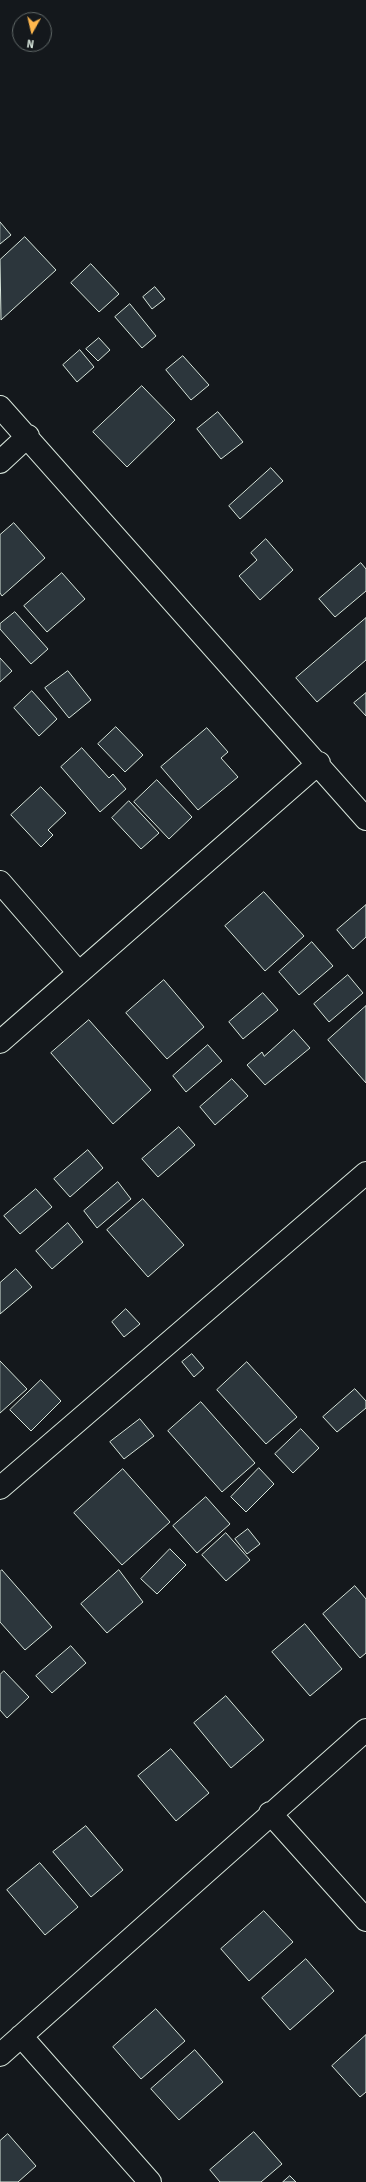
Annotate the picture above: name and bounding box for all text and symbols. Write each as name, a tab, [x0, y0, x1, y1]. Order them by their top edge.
north arrow	[12, 12, 52, 52]
text: N	[26, 35, 35, 51]

